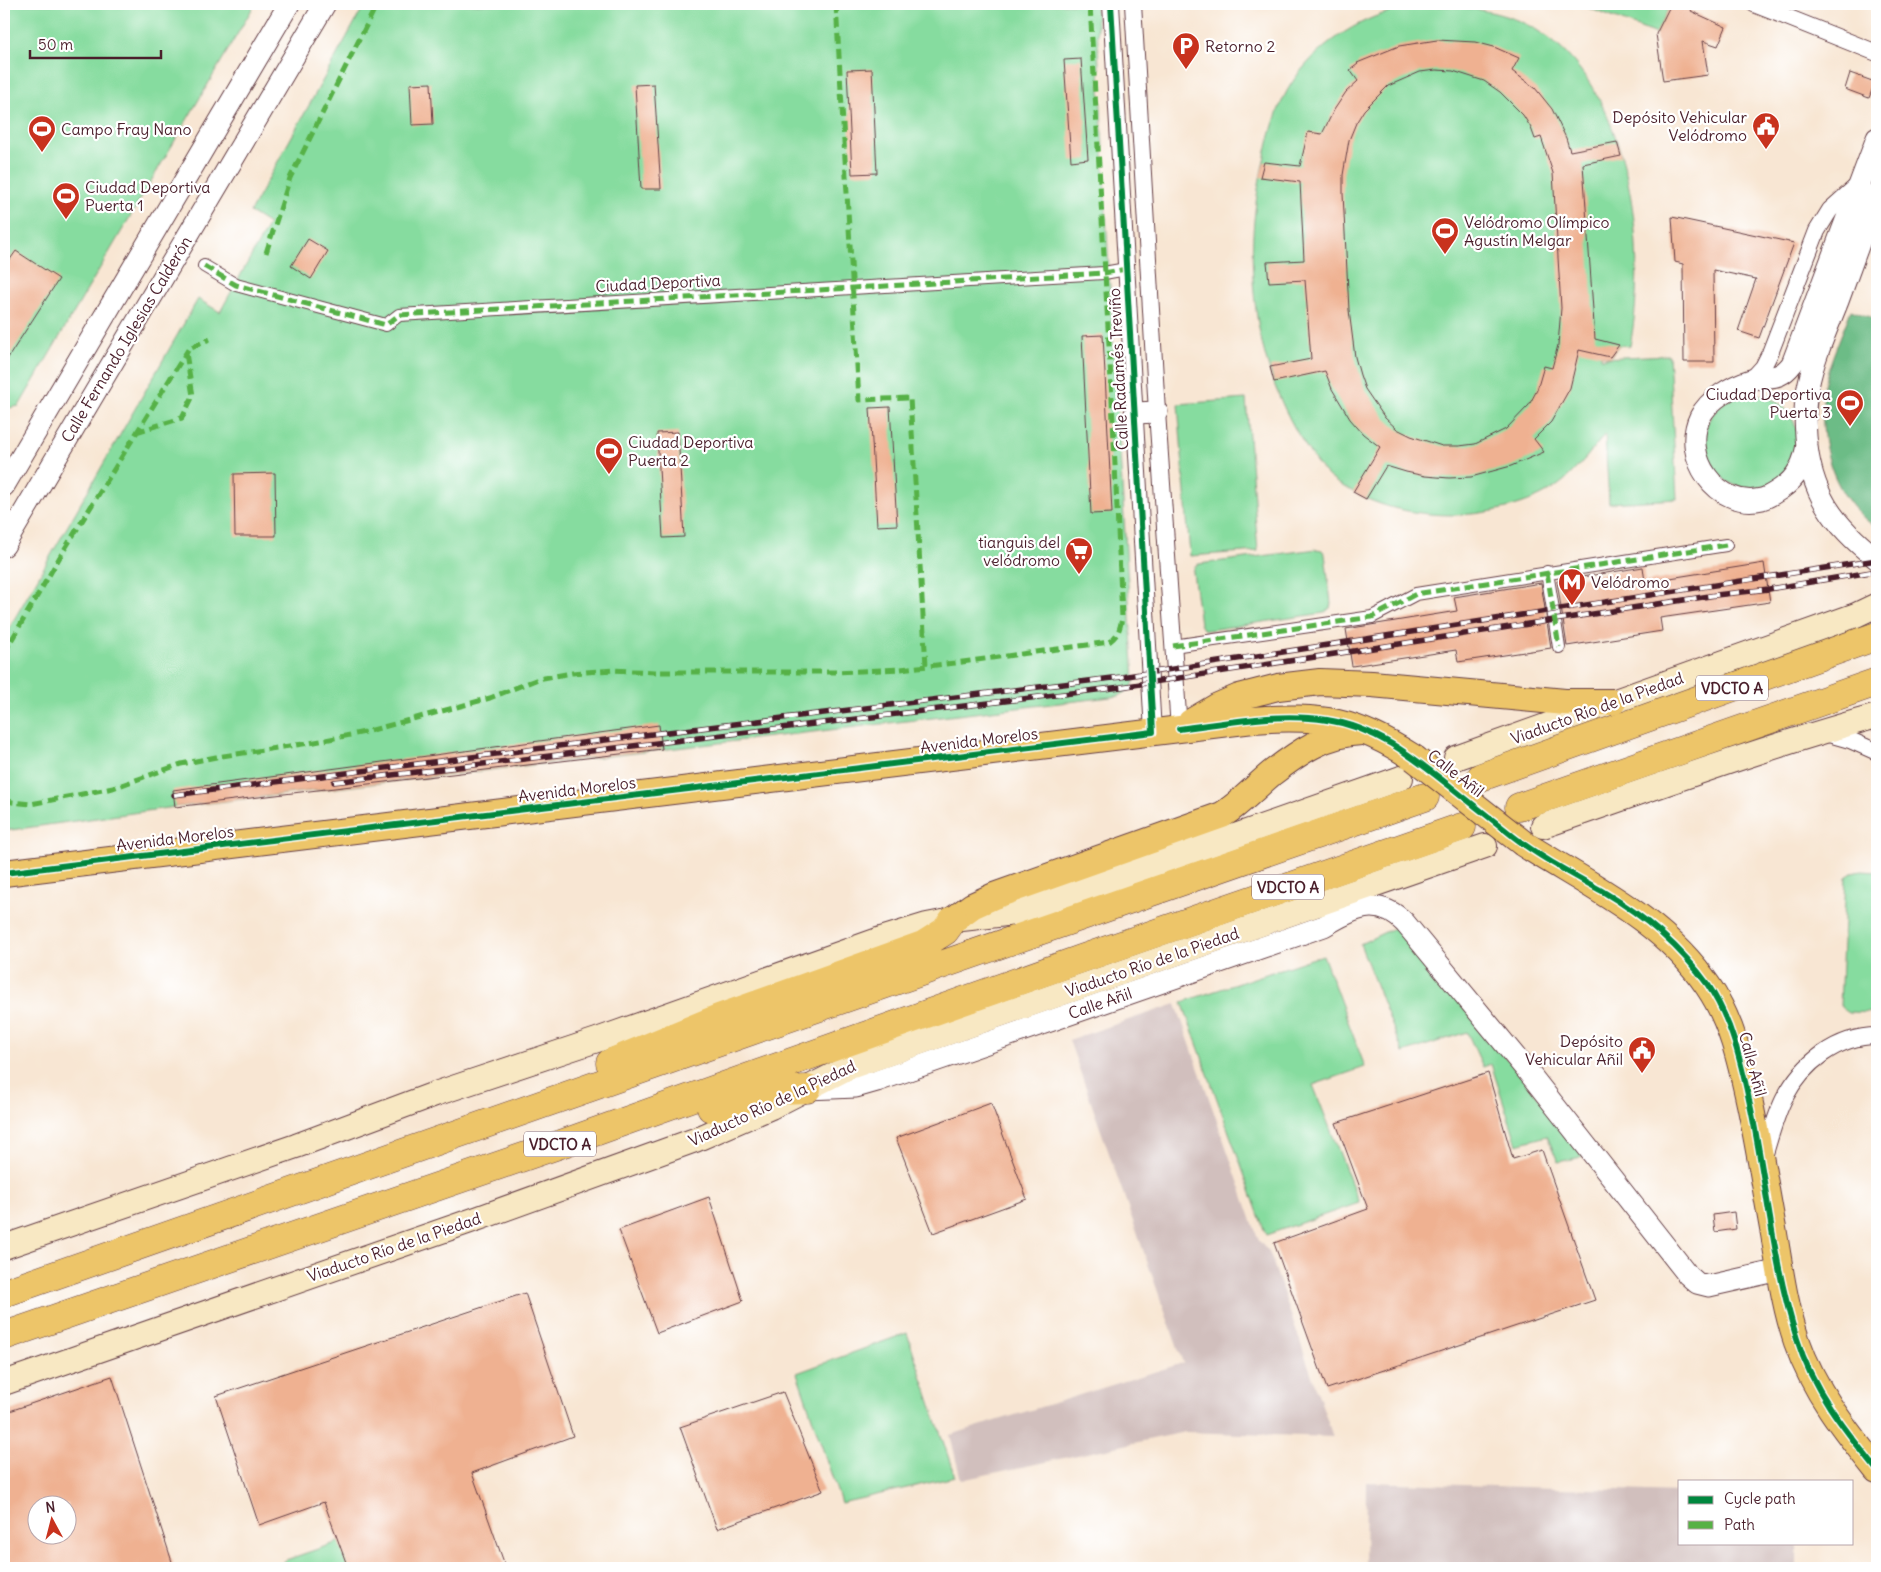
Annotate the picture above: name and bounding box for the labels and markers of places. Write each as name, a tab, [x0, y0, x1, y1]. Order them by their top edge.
parking icon: Retorno 2	[1171, 31, 1201, 70]
place label: Retorno 2	[1205, 36, 1275, 56]
place label: Depósito Vehicular Velódromo	[1612, 107, 1747, 145]
public building icon: Depósito Vehicular Velódromo	[1751, 111, 1781, 150]
sports icon: Campo Fray Nano	[27, 114, 57, 153]
place label: Campo Fray Nano	[61, 119, 192, 139]
place label: Ciudad Deportiva Puerta 1	[85, 177, 211, 215]
sports icon: Ciudad Deportiva Puerta 1	[51, 181, 81, 220]
place label: Velódromo Olímpico Agustín Melgar	[1464, 212, 1609, 250]
sports icon: Velódromo Olímpico Agustín Melgar	[1430, 216, 1460, 255]
place label: Ciudad Deportiva Puerta 3	[1706, 384, 1831, 422]
sports icon: Ciudad Deportiva Puerta 3	[1835, 388, 1865, 427]
place label: Ciudad Deportiva Puerta 2	[628, 432, 754, 470]
sports icon: Ciudad Deportiva Puerta 2	[594, 436, 624, 475]
place label: tianguis del velódromo	[978, 532, 1060, 570]
supermarket icon: tianguis del velódromo	[1064, 536, 1094, 575]
metro station icon: Velódromo	[1557, 567, 1587, 606]
place label: Velódromo	[1591, 572, 1669, 592]
place label: Depósito Vehicular Añil	[1525, 1031, 1623, 1069]
public building icon: Depósito Vehicular Añil	[1627, 1035, 1657, 1074]

